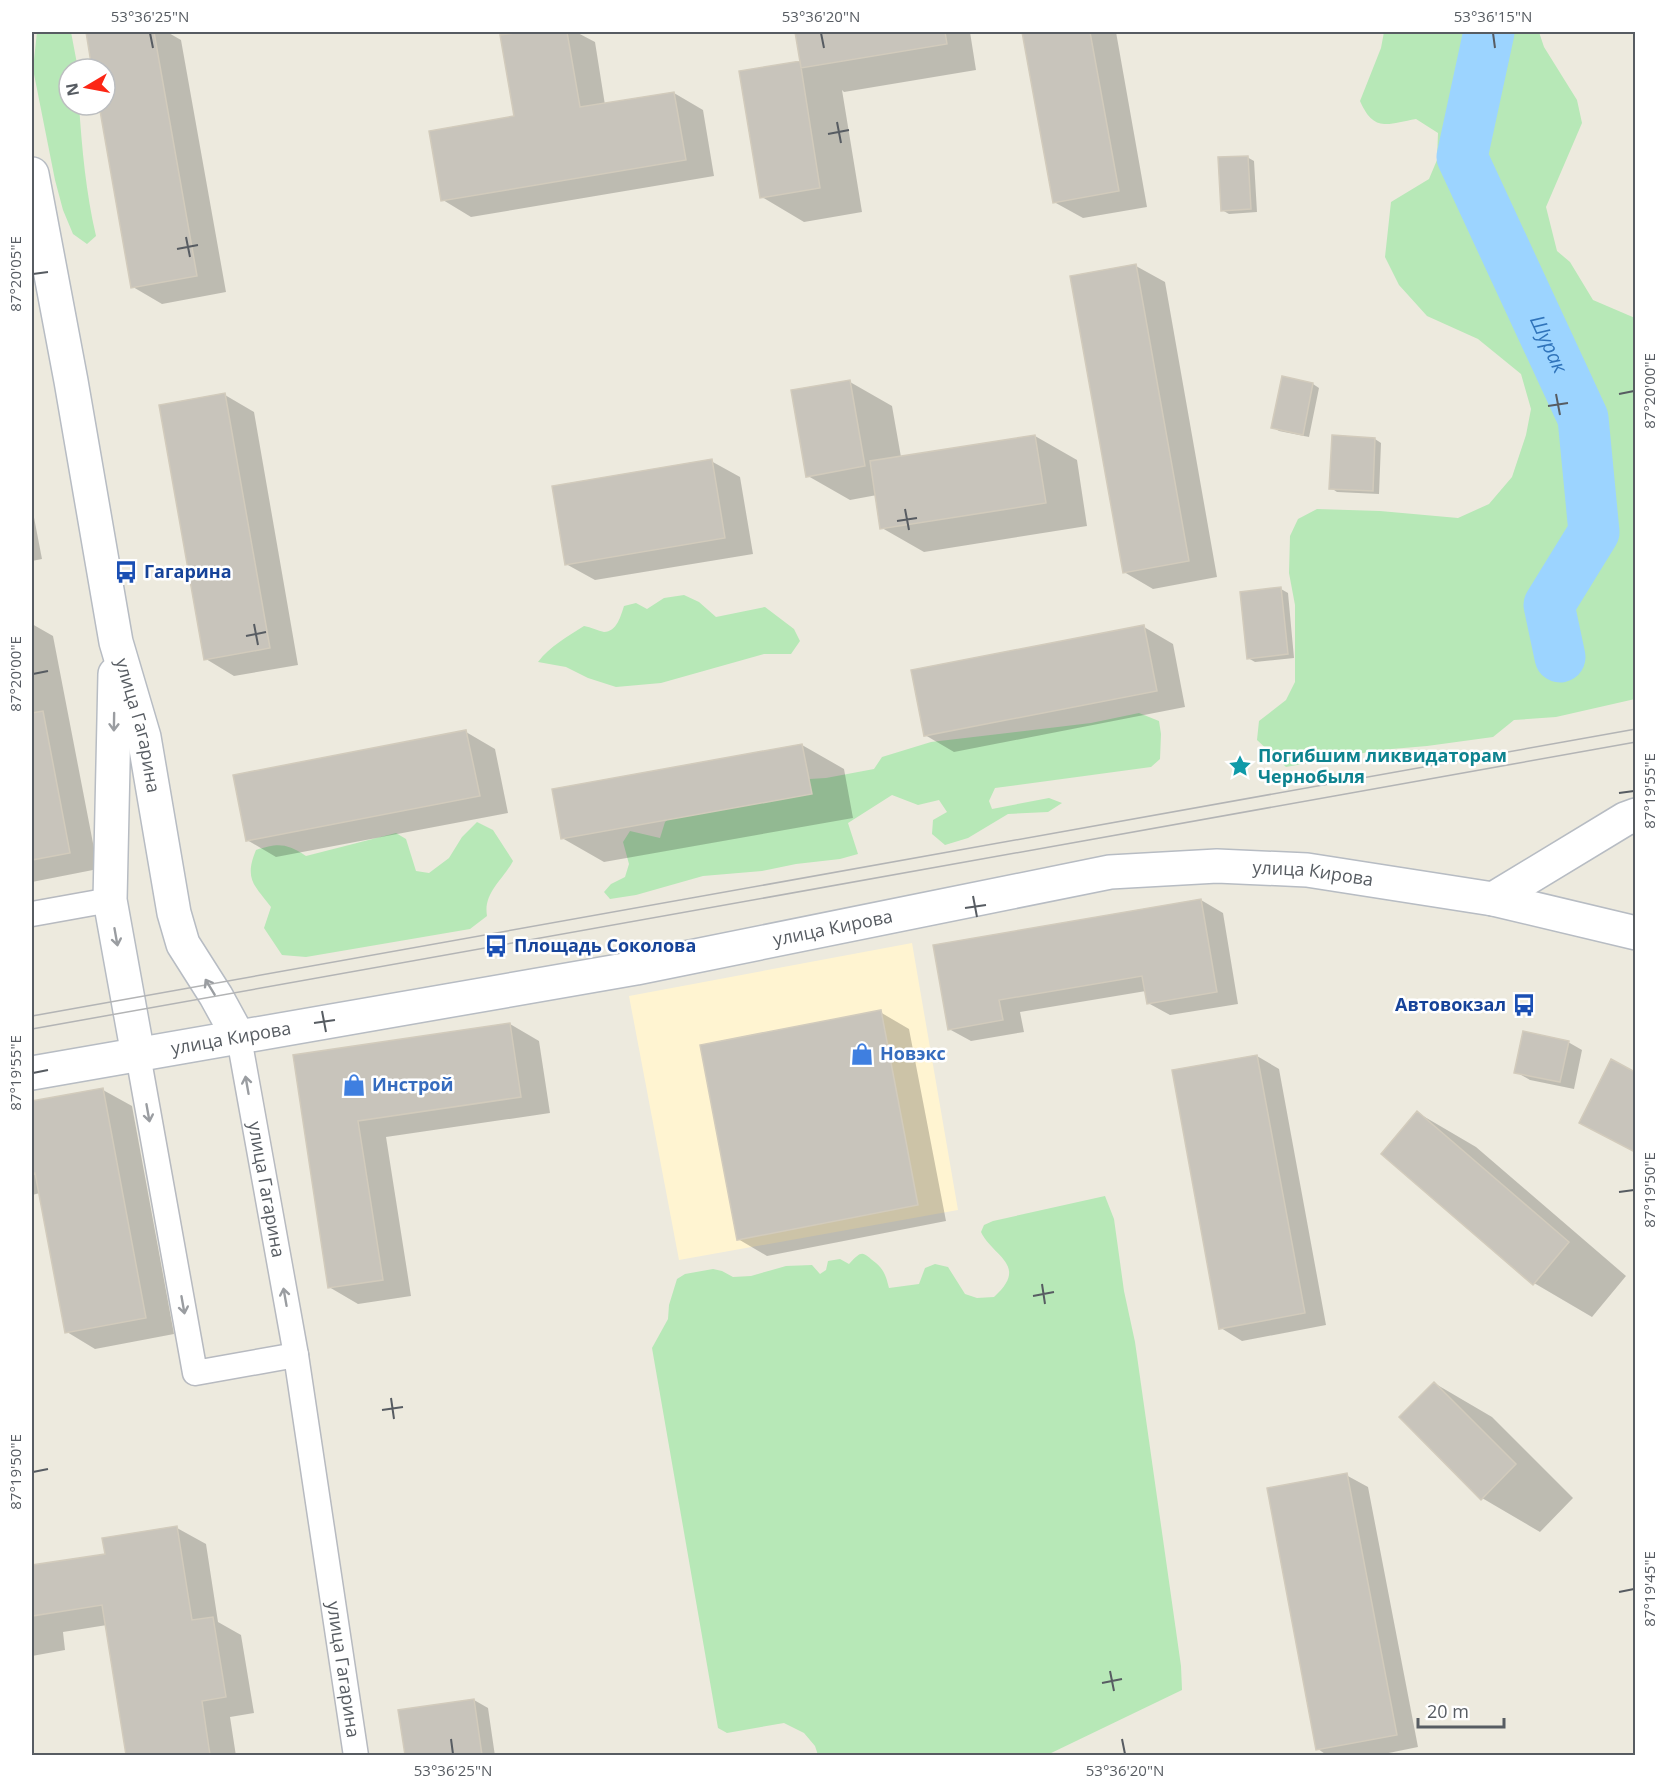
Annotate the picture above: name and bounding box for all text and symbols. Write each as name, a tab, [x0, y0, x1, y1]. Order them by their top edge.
text: 53°36'25"N	[111, 6, 189, 26]
text: 53°36'20"N	[782, 6, 860, 26]
text: 53°36'15"N	[1454, 6, 1532, 26]
north arrow	[57, 57, 117, 117]
text: N	[60, 81, 84, 98]
text: 87°20'05"E	[5, 236, 25, 312]
water label: Шурак	[1524, 311, 1575, 378]
text: 87°20'00"E	[1639, 353, 1659, 429]
bus stop icon: Гагарина	[113, 559, 139, 585]
place label: Гагарина	[144, 559, 232, 583]
text: 87°20'00"E	[5, 636, 25, 712]
street label: улица Гагарина	[110, 655, 166, 794]
one-way arrow	[108, 711, 120, 731]
place label: Погибшим ликвидаторам Чернобыля	[1258, 743, 1507, 788]
place icon: Погибшим ликвидаторам Чернобыля	[1227, 753, 1253, 779]
text: 87°19'55"E	[1639, 753, 1659, 829]
street label: улица Кирова	[1252, 855, 1375, 891]
street label: улица Кирова	[771, 903, 895, 951]
one-way arrow	[111, 927, 122, 946]
bus stop icon: Площадь Соколова	[483, 933, 509, 959]
place label: Площадь Соколова	[514, 933, 696, 957]
one-way arrow	[204, 979, 216, 996]
place label: Автовокзал	[1395, 992, 1506, 1016]
bus stop icon: Автовокзал	[1511, 992, 1537, 1018]
street label: улица Кирова	[169, 1015, 293, 1060]
text: 87°19'55"E	[5, 1035, 25, 1111]
shop icon: Новэкс	[849, 1041, 875, 1067]
place label: Новэкс	[880, 1041, 946, 1065]
shop icon: Инстрой	[341, 1072, 367, 1098]
place label: Инстрой	[372, 1072, 453, 1096]
one-way arrow	[241, 1075, 252, 1095]
one-way arrow	[143, 1102, 154, 1122]
street label: улица Гагарина	[243, 1119, 291, 1259]
text: 87°19'50"E	[1639, 1152, 1659, 1228]
one-way arrow	[279, 1288, 290, 1308]
one-way arrow	[178, 1294, 189, 1314]
text: 87°19'50"E	[5, 1434, 25, 1510]
text: 87°19'45"E	[1639, 1551, 1659, 1627]
street label: улица Гагарина	[322, 1599, 366, 1739]
scale bar	[1418, 1691, 1504, 1729]
text: 20 m	[1427, 1699, 1469, 1723]
text: 53°36'25"N	[414, 1760, 492, 1780]
text: 53°36'20"N	[1086, 1760, 1164, 1780]

